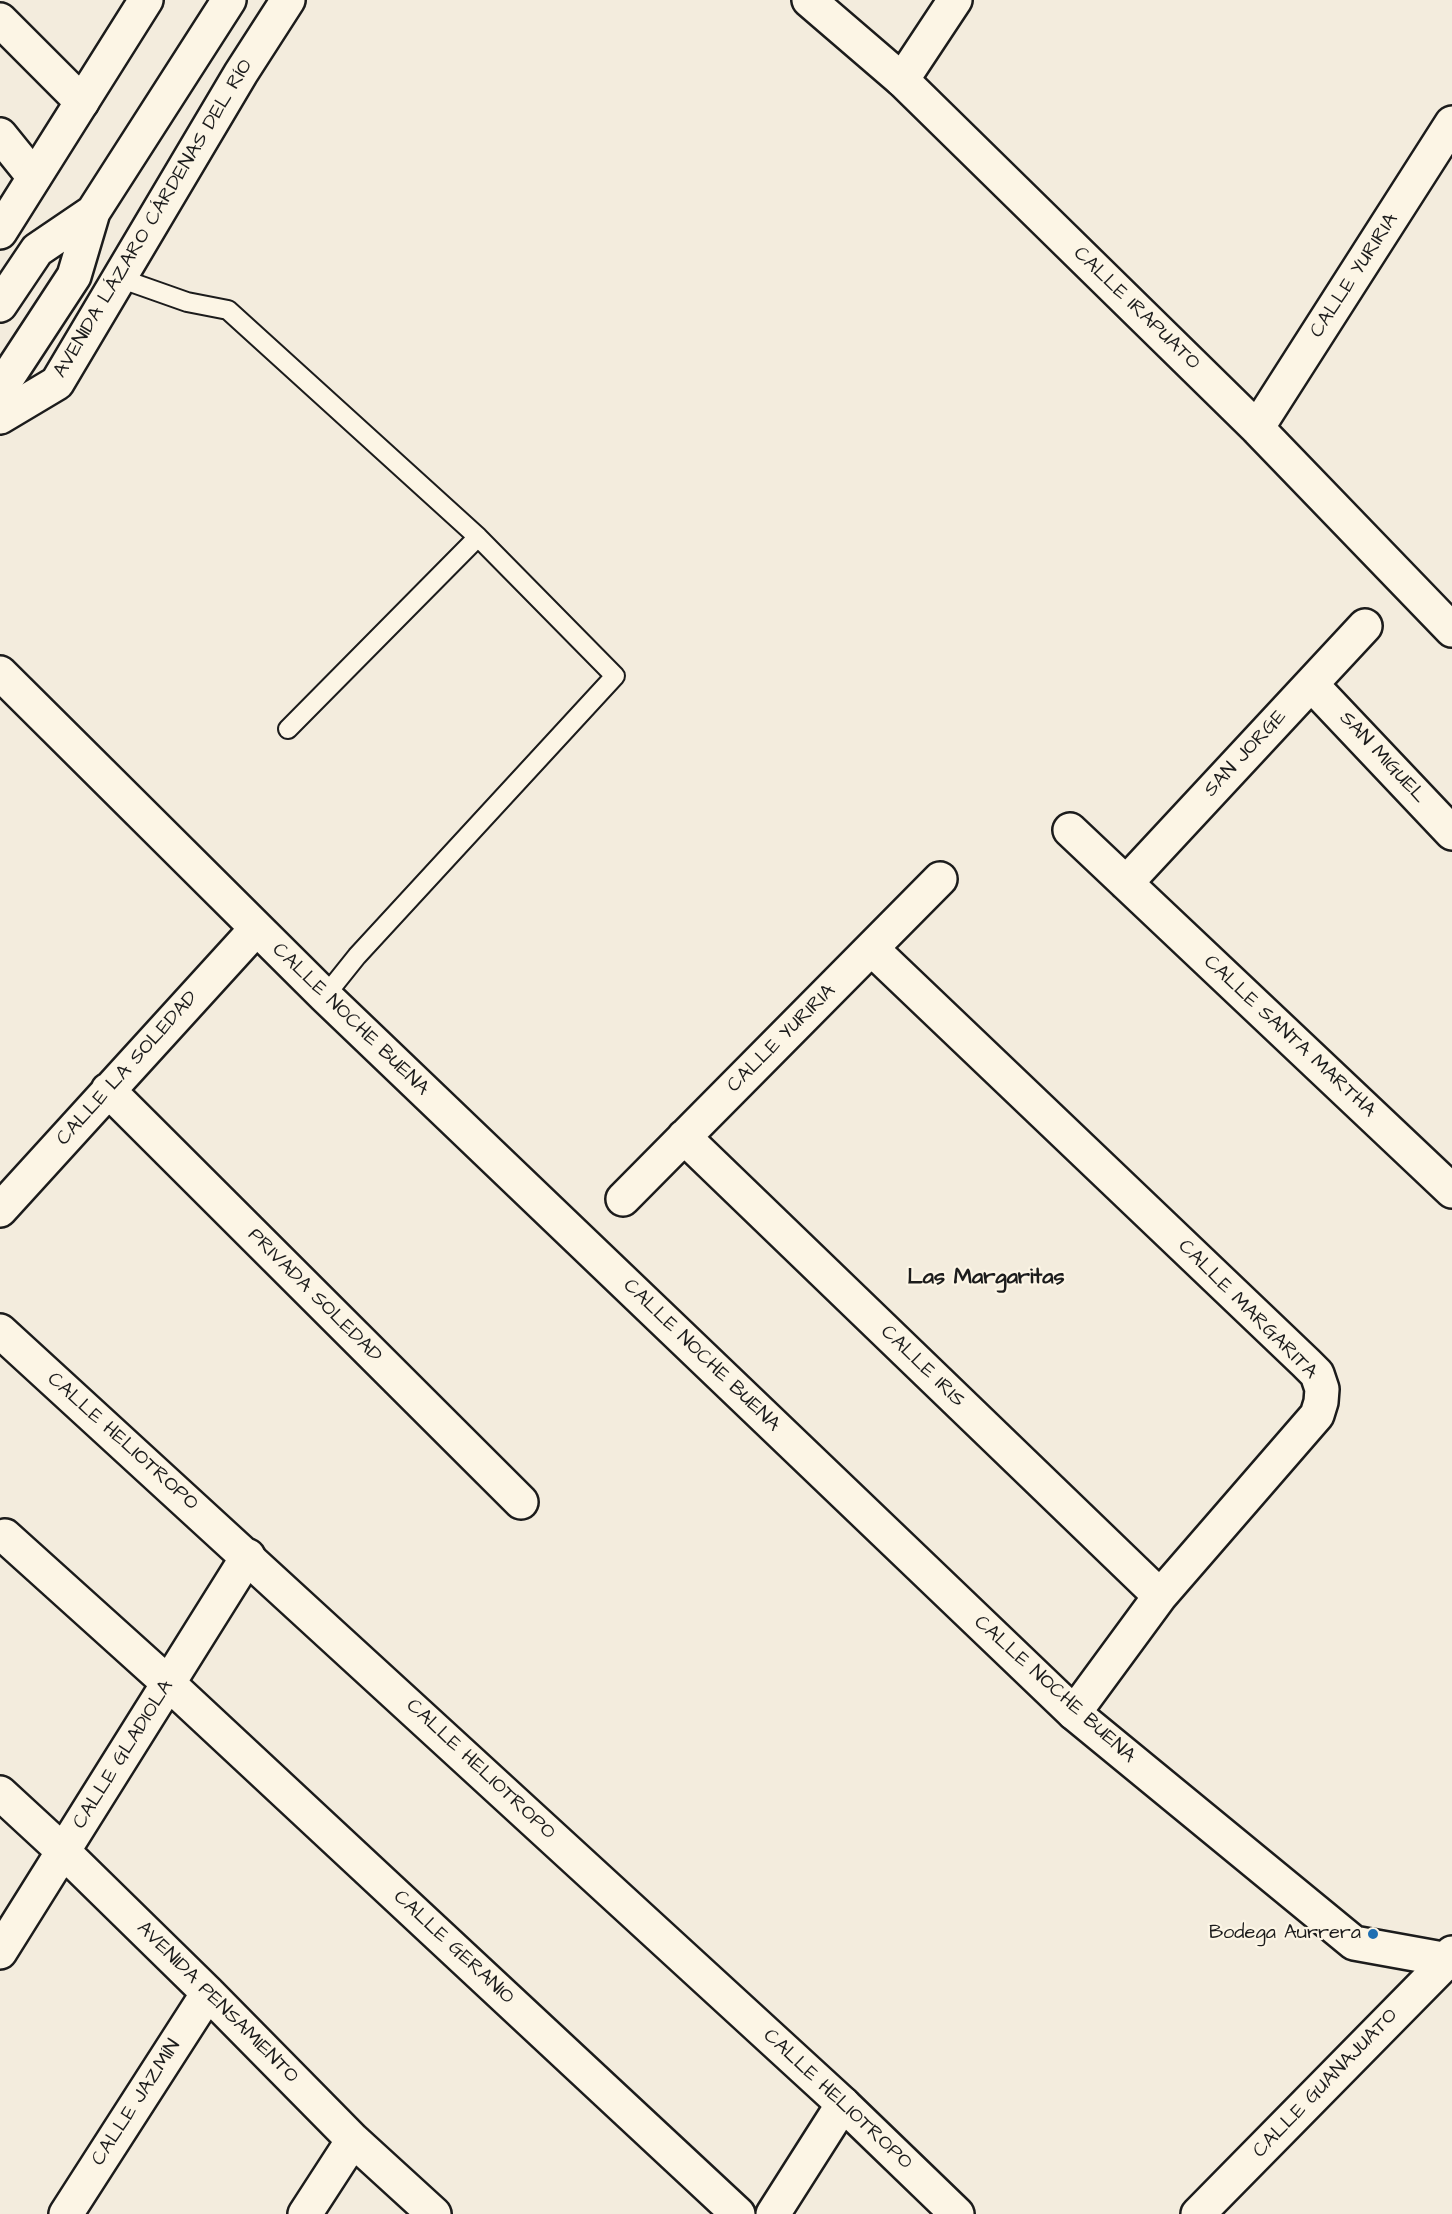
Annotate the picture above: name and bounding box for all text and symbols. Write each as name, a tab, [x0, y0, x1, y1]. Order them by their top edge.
street label: AVENIDA LÁZARO CÁRDENAS DEL RÍO	[49, 56, 259, 382]
street label: CALLE YURIRIA	[1306, 209, 1404, 343]
street label: CALLE IRAPUATO	[1068, 242, 1204, 376]
street label: SAN JORGE	[1200, 706, 1292, 802]
street label: SAN MIGUEL	[1333, 707, 1431, 809]
street label: CALLE NOCHE BUENA	[266, 939, 434, 1101]
street label: CALLE SANTA MARTHA	[1198, 951, 1380, 1123]
street label: CALLE YURIRIA	[723, 980, 841, 1098]
street label: CALLE LA SOLEDAD	[52, 987, 204, 1151]
street label: PRIVADA SOLEDAD	[242, 1224, 386, 1368]
street label: CALLE MARGARITA	[1172, 1235, 1322, 1385]
district label: Las Margaritas	[908, 1265, 1064, 1291]
street label: CALLE NOCHE BUENA	[617, 1275, 785, 1437]
street label: CALLE IRIS	[875, 1321, 969, 1413]
street label: CALLE HELIOTROPO	[42, 1368, 202, 1516]
street label: CALLE NOCHE BUENA	[968, 1611, 1140, 1769]
street label: CALLE GLADIOLA	[68, 1676, 180, 1834]
street label: CALLE HELIOTROPO	[401, 1695, 559, 1845]
street label: CALLE GERANIO	[388, 1886, 518, 2010]
street label: AVENIDA PENSAMIENTO	[131, 1917, 303, 2089]
place label: Bodega Aurrera	[1209, 1922, 1361, 1946]
marker: Bodega Aurrera	[1366, 1927, 1380, 1941]
street label: CALLE GUANAJUATO	[1249, 2004, 1403, 2164]
street label: CALLE HELIOTROPO	[758, 2025, 916, 2175]
street label: CALLE JAZMÍN	[87, 2035, 187, 2171]

